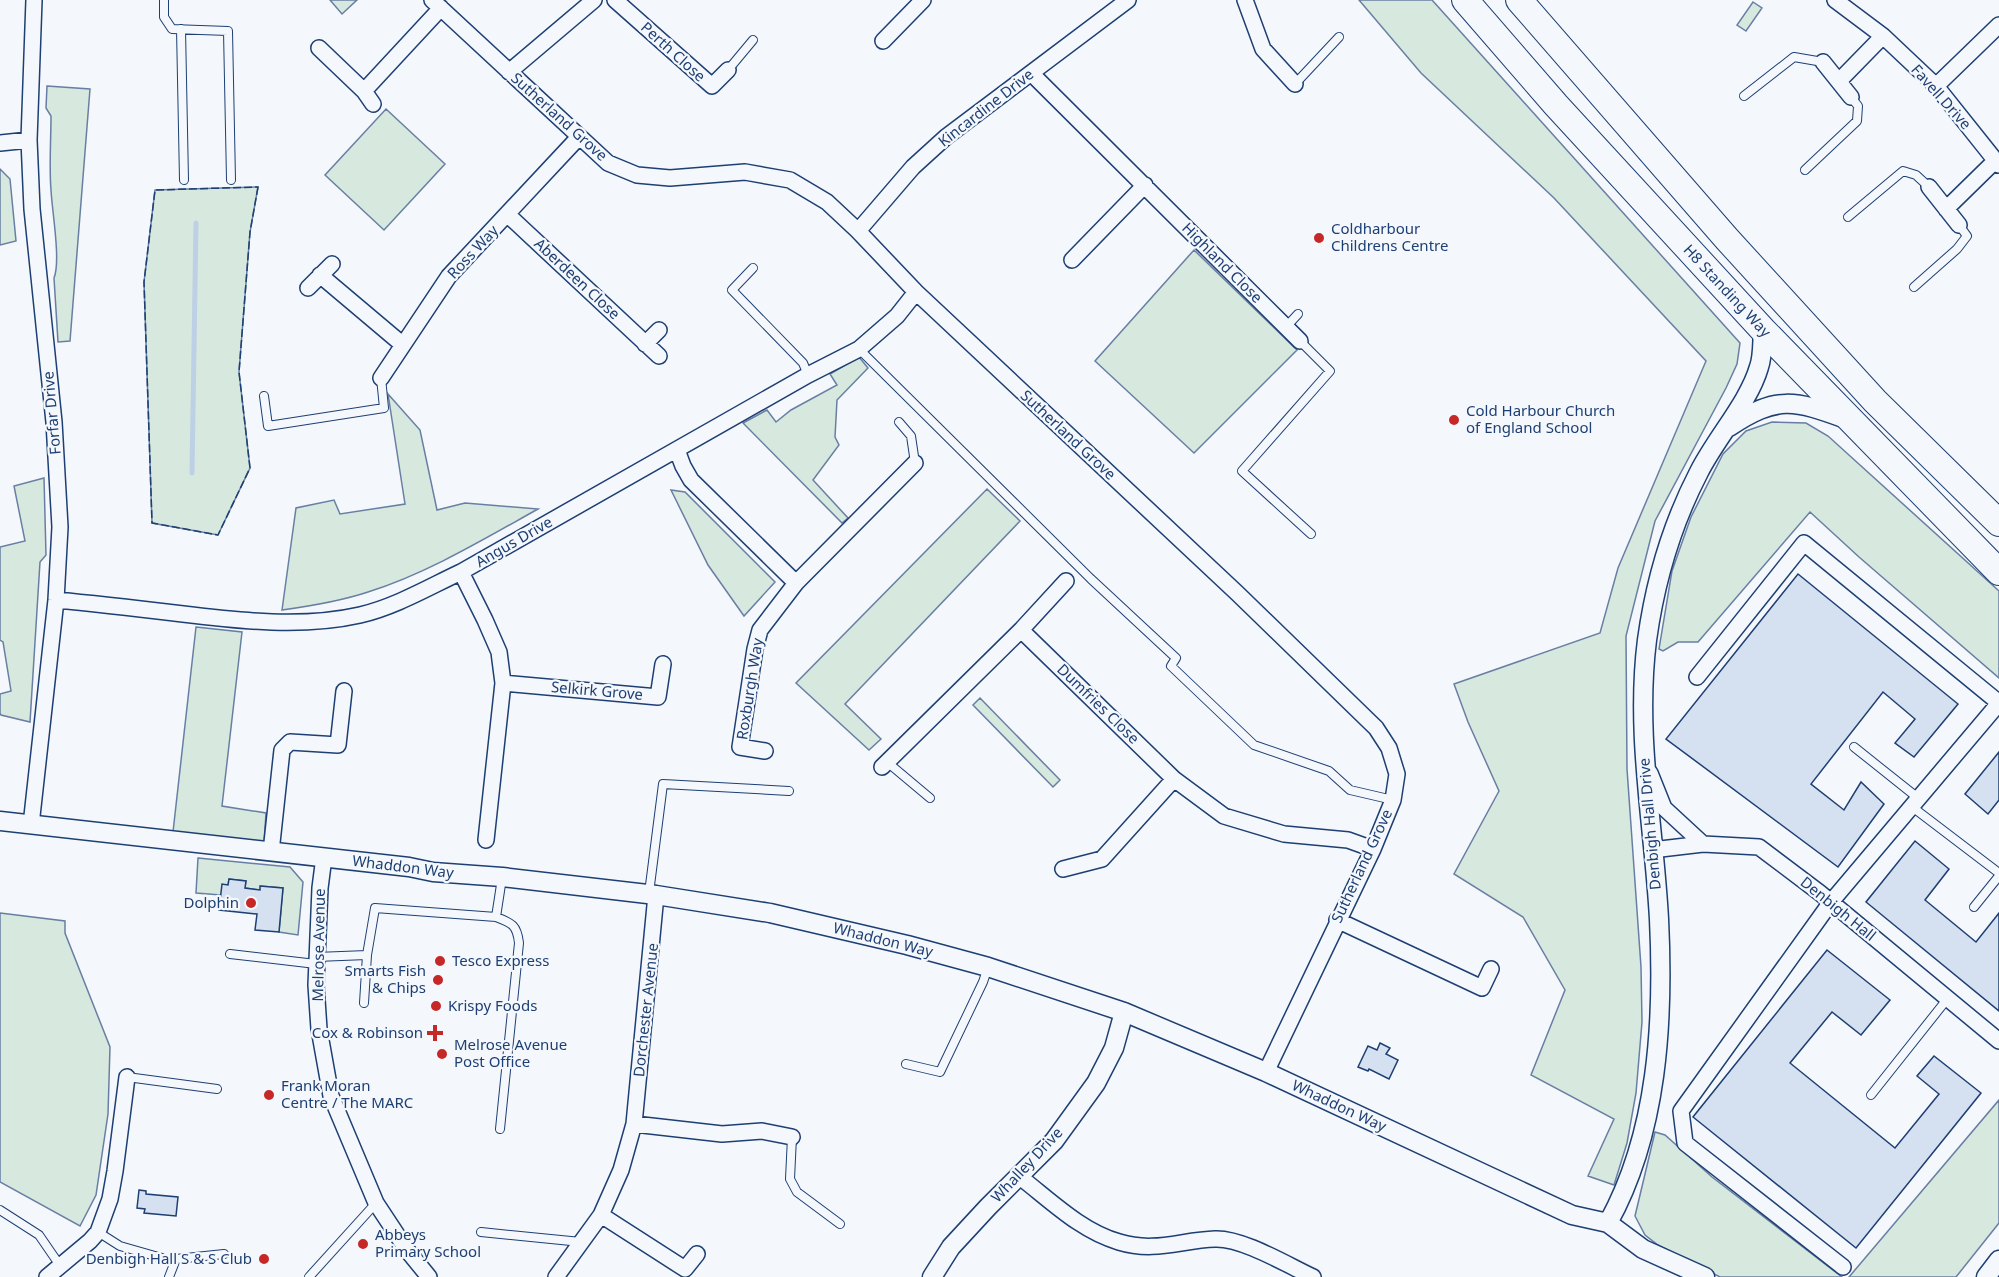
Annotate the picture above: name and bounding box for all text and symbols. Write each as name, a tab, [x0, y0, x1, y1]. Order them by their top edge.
street label: Perth Close	[637, 17, 710, 86]
street label: Favell Drive	[1907, 60, 1976, 133]
street label: Kincardine Drive	[934, 64, 1037, 151]
street label: Sutherland Grove	[507, 68, 612, 165]
street label: Highland Close	[1178, 218, 1267, 307]
place label: Coldharbour Childrens Centre	[1331, 218, 1448, 255]
street label: Ross Way	[442, 220, 502, 282]
marker: Coldharbour Childrens Centre	[1312, 231, 1326, 245]
street label: Aberdeen Close	[530, 233, 625, 323]
street label: H8 Standing Way	[1679, 240, 1776, 341]
street label: Forfar Drive	[37, 370, 65, 456]
street label: Sutherland Grove	[1017, 385, 1121, 484]
place label: Cold Harbour Church of England School	[1466, 400, 1615, 437]
marker: Cold Harbour Church of England School	[1447, 413, 1461, 427]
street label: Angus Drive	[471, 511, 556, 571]
street label: Roxburgh Way	[731, 636, 767, 741]
street label: Dumfries Close	[1053, 659, 1144, 748]
street label: Selkirk Grove	[550, 676, 644, 704]
street label: Denbigh Hall Drive	[1633, 757, 1665, 891]
street label: Sutherland Grove	[1326, 806, 1396, 926]
street label: Whaddon Way	[351, 850, 455, 882]
street label: Denbigh Hall	[1797, 872, 1880, 945]
street label: Melrose Avenue	[307, 888, 329, 1002]
place label: Dolphin	[183, 892, 239, 912]
marker: Dolphin	[244, 896, 258, 910]
street label: Whaddon Way	[831, 917, 936, 961]
street label: Dorchester Avenue	[628, 942, 662, 1078]
place label: Tesco Express	[452, 950, 549, 970]
marker: Tesco Express	[433, 954, 447, 968]
place label: Smarts Fish & Chips	[345, 960, 426, 997]
marker: Smarts Fish & Chips	[431, 973, 445, 987]
place label: Krispy Foods	[448, 995, 537, 1015]
marker: Krispy Foods	[429, 999, 443, 1013]
place label: Cox & Robinson	[312, 1022, 423, 1042]
marker: Cox & Robinson	[428, 1026, 442, 1040]
place label: Melrose Avenue Post Office	[454, 1034, 567, 1071]
marker: Melrose Avenue Post Office	[435, 1047, 449, 1061]
street label: Whaddon Way	[1289, 1074, 1390, 1136]
place label: Frank Moran Centre / The MARC	[281, 1075, 414, 1112]
marker: Frank Moran Centre / The MARC	[262, 1088, 276, 1102]
street label: Whalley Drive	[986, 1122, 1066, 1206]
place label: Abbeys Primary School	[375, 1224, 481, 1261]
marker: Abbeys Primary School	[356, 1237, 370, 1251]
place label: Denbigh Hall S & S Club	[86, 1248, 252, 1268]
marker: Denbigh Hall S & S Club	[257, 1252, 271, 1266]

